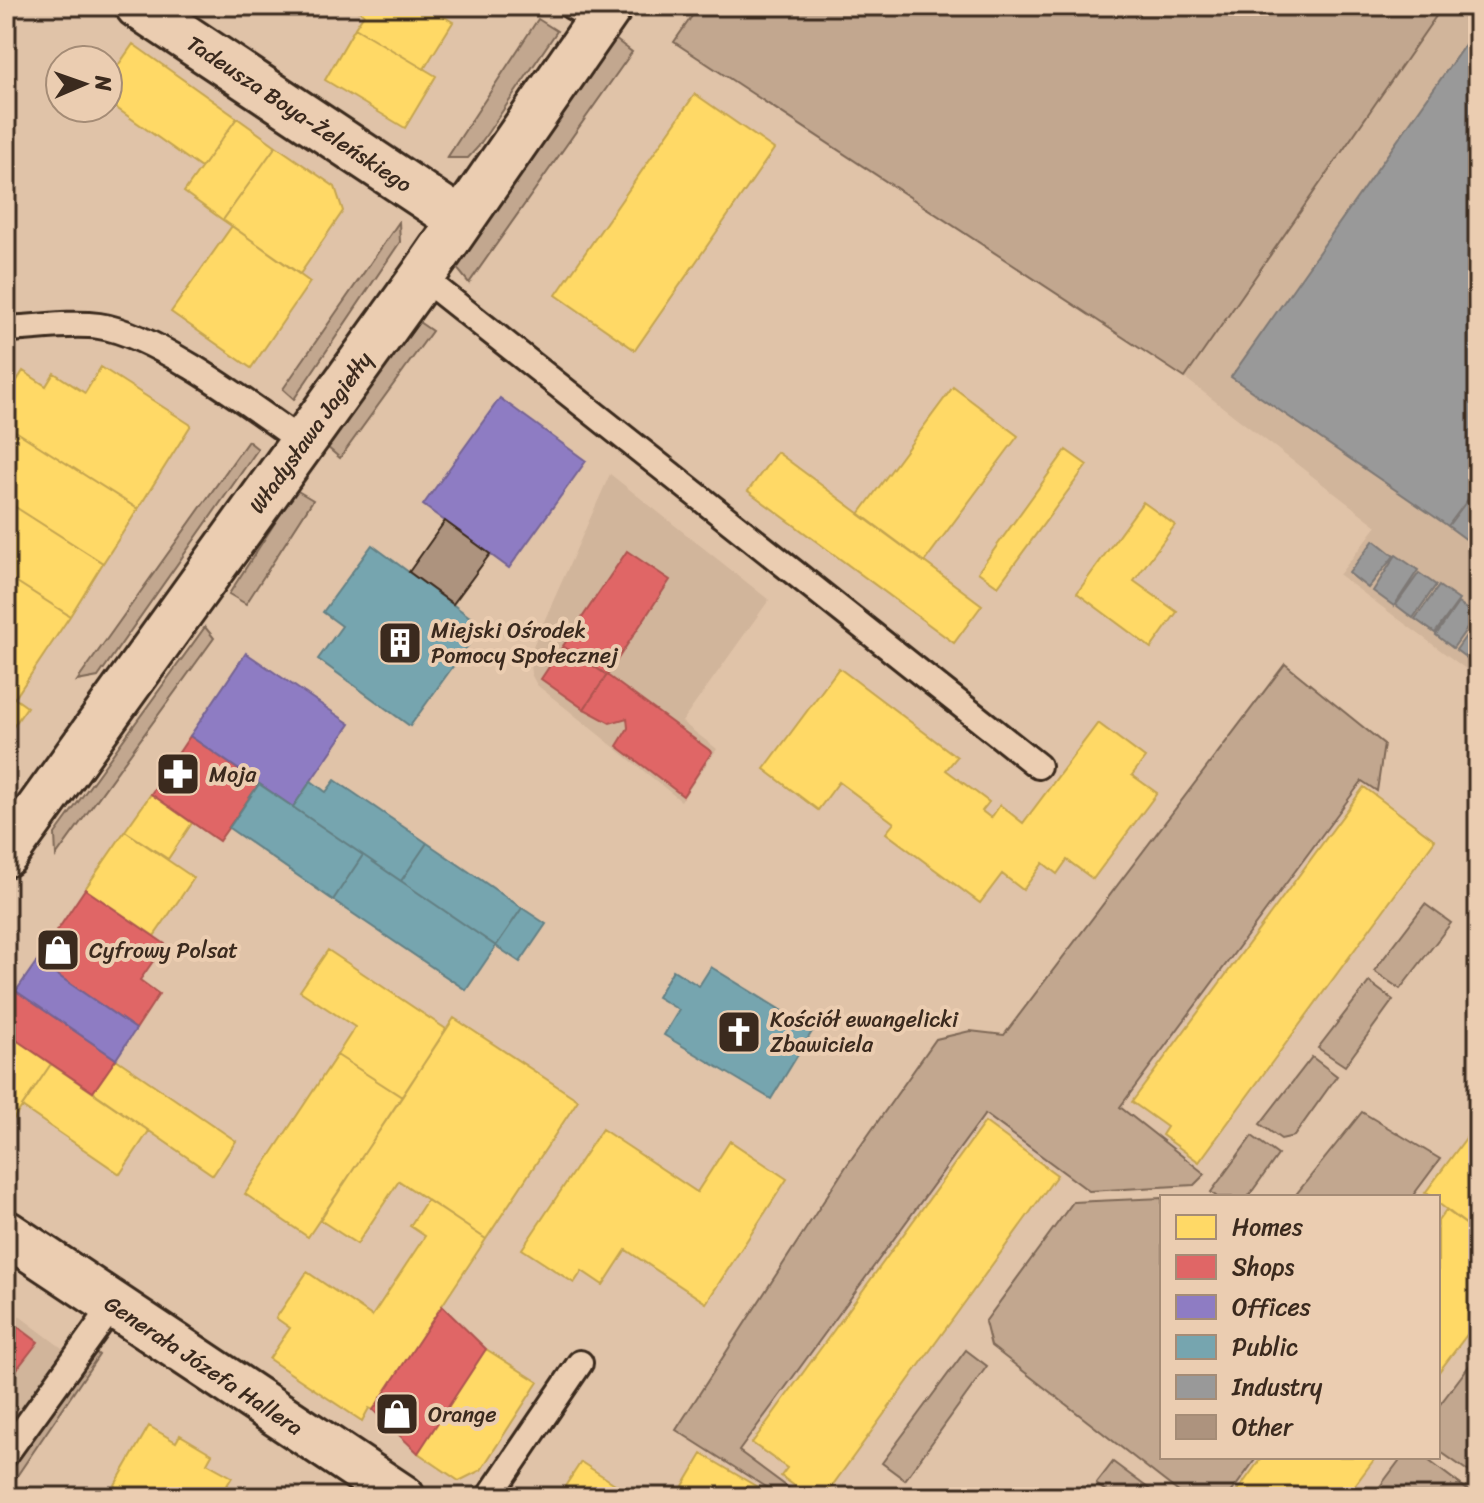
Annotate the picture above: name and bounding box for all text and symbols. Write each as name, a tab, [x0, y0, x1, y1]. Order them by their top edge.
street label: Tadeusza Boya-Żeleńskiego	[179, 24, 420, 203]
north arrow	[44, 44, 124, 124]
text: N	[84, 74, 123, 92]
street label: Władysława Jagiełły	[238, 342, 383, 522]
place label: Miejski Ośrodek Pomocy Społecznej	[431, 611, 619, 675]
building icon: Miejski Ośrodek Pomocy Społecznej	[376, 619, 424, 667]
pharmacy icon: Moja	[154, 750, 202, 798]
place label: Moja	[209, 755, 257, 794]
shop icon: Cyfrowy Polsat	[34, 926, 82, 974]
place label: Cyfrowy Polsat	[89, 931, 238, 970]
place label: Kościół ewangelicki Zbawiciela	[770, 1000, 959, 1064]
church icon: Kościół ewangelicki Zbawiciela	[715, 1008, 763, 1056]
legend	[1160, 1195, 1440, 1459]
text: Homes	[1232, 1206, 1303, 1248]
text: Shops	[1232, 1246, 1295, 1288]
street label: Generała Józefa Hallera	[96, 1284, 312, 1446]
text: Offices	[1232, 1286, 1311, 1328]
text: Public	[1232, 1326, 1298, 1368]
text: Industry	[1231, 1366, 1323, 1408]
shop icon: Orange	[373, 1390, 421, 1438]
place label: Orange	[428, 1395, 497, 1434]
text: Other	[1232, 1406, 1294, 1448]

